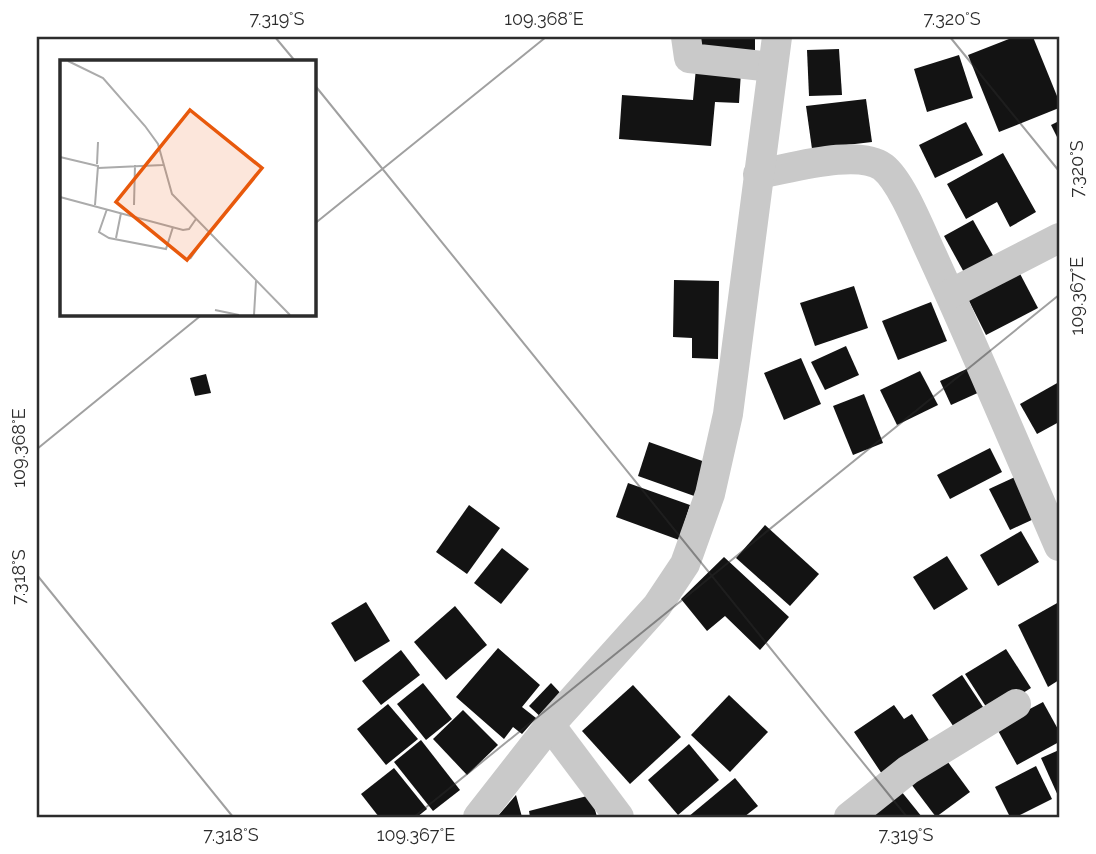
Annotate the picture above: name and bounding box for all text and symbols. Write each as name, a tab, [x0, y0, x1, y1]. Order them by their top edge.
text: 7.319°S	[250, 8, 304, 29]
text: 109.368°E	[504, 8, 584, 29]
text: 7.320°S	[923, 8, 981, 29]
inset map	[60, 60, 315, 315]
text: 7.320°S	[1066, 140, 1087, 198]
text: 109.367°E	[1066, 257, 1087, 335]
text: 109.368°E	[8, 408, 29, 488]
text: 7.318°S	[8, 549, 29, 605]
text: 7.318°S	[203, 824, 259, 845]
text: 109.367°E	[377, 824, 455, 845]
text: 7.319°S	[879, 824, 933, 845]

